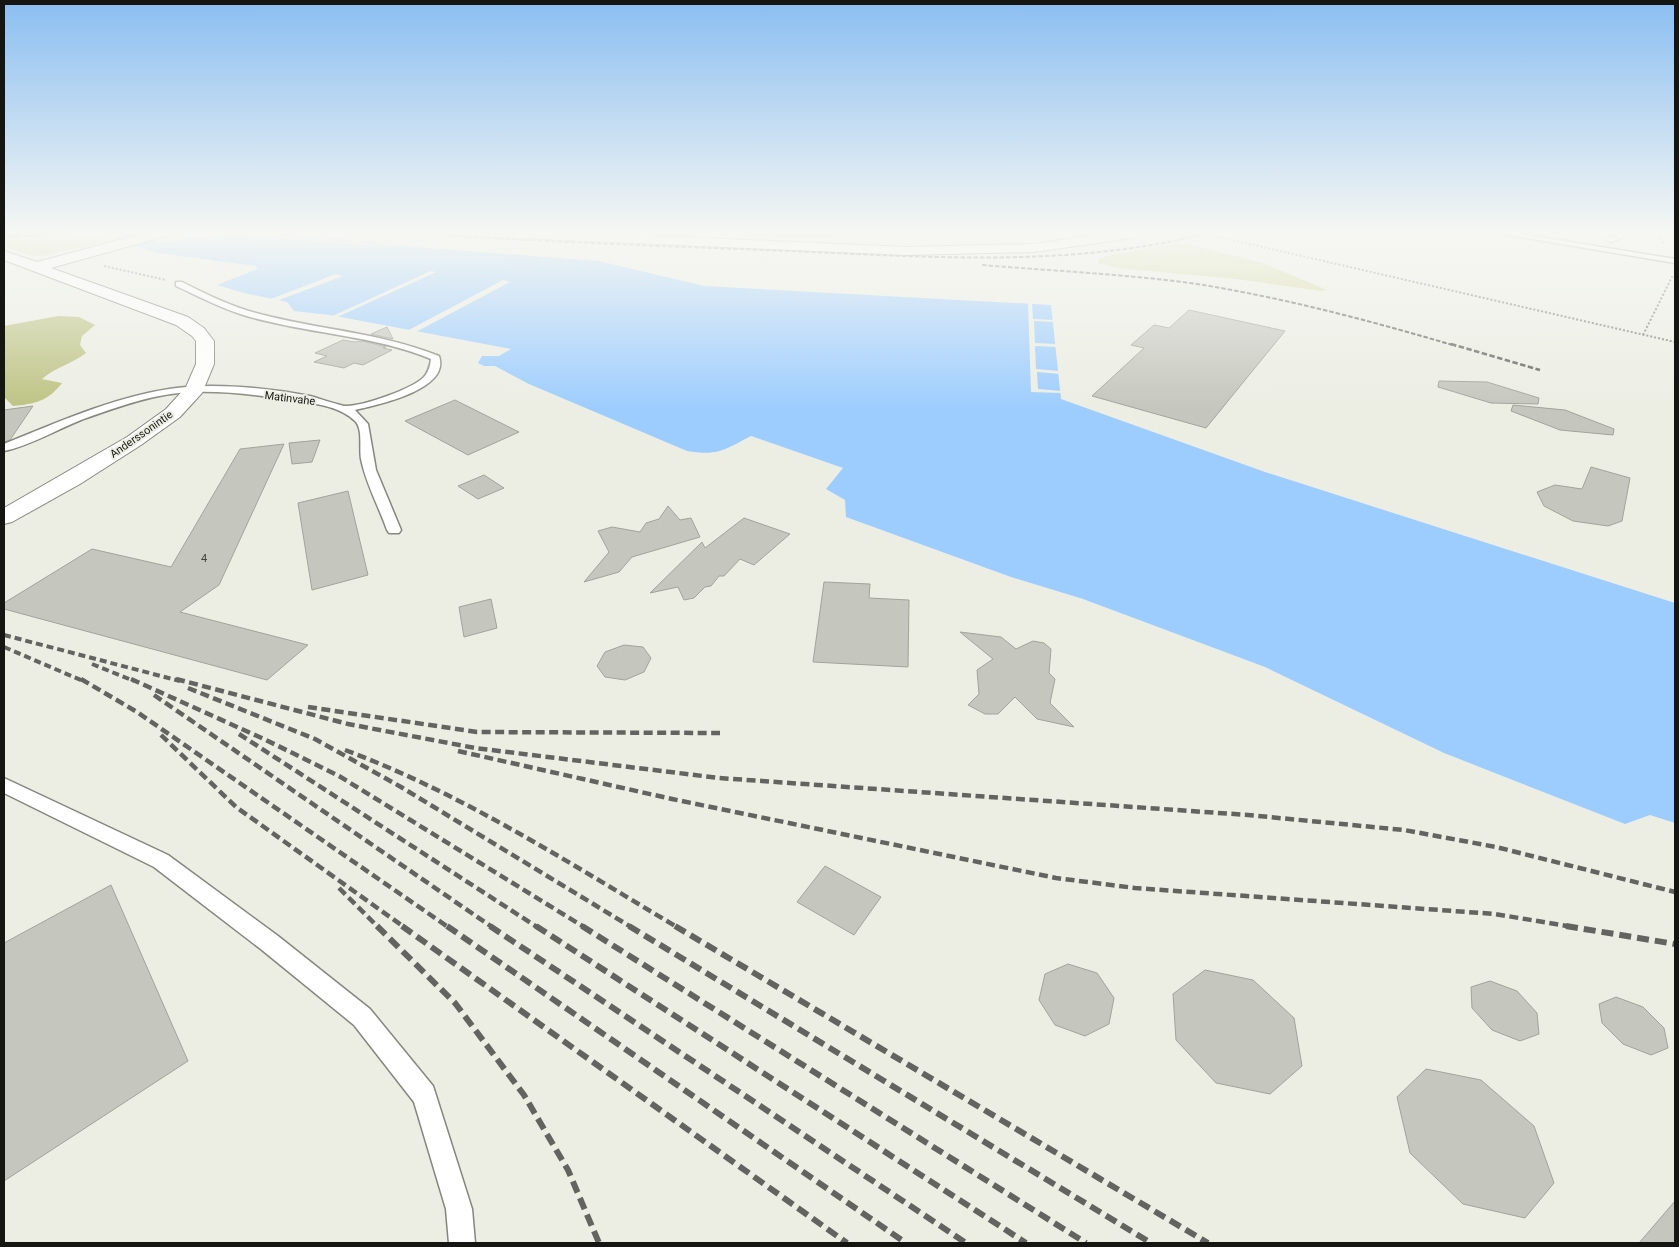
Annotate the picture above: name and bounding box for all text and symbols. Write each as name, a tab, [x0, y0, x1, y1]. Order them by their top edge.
street label: Matinvahe	[264, 389, 316, 408]
street label: Anderssonintie	[107, 408, 175, 461]
house number: 4	[201, 552, 207, 565]

